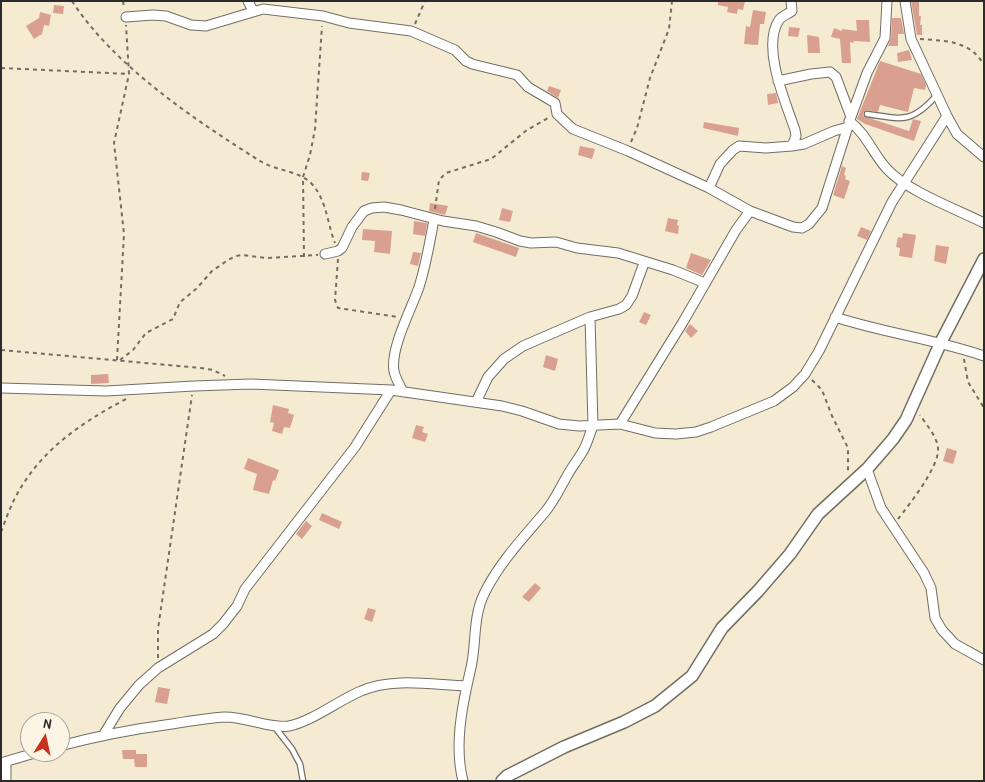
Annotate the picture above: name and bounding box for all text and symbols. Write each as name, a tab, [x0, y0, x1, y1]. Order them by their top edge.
north arrow	[20, 712, 70, 762]
text: N	[42, 713, 53, 733]

